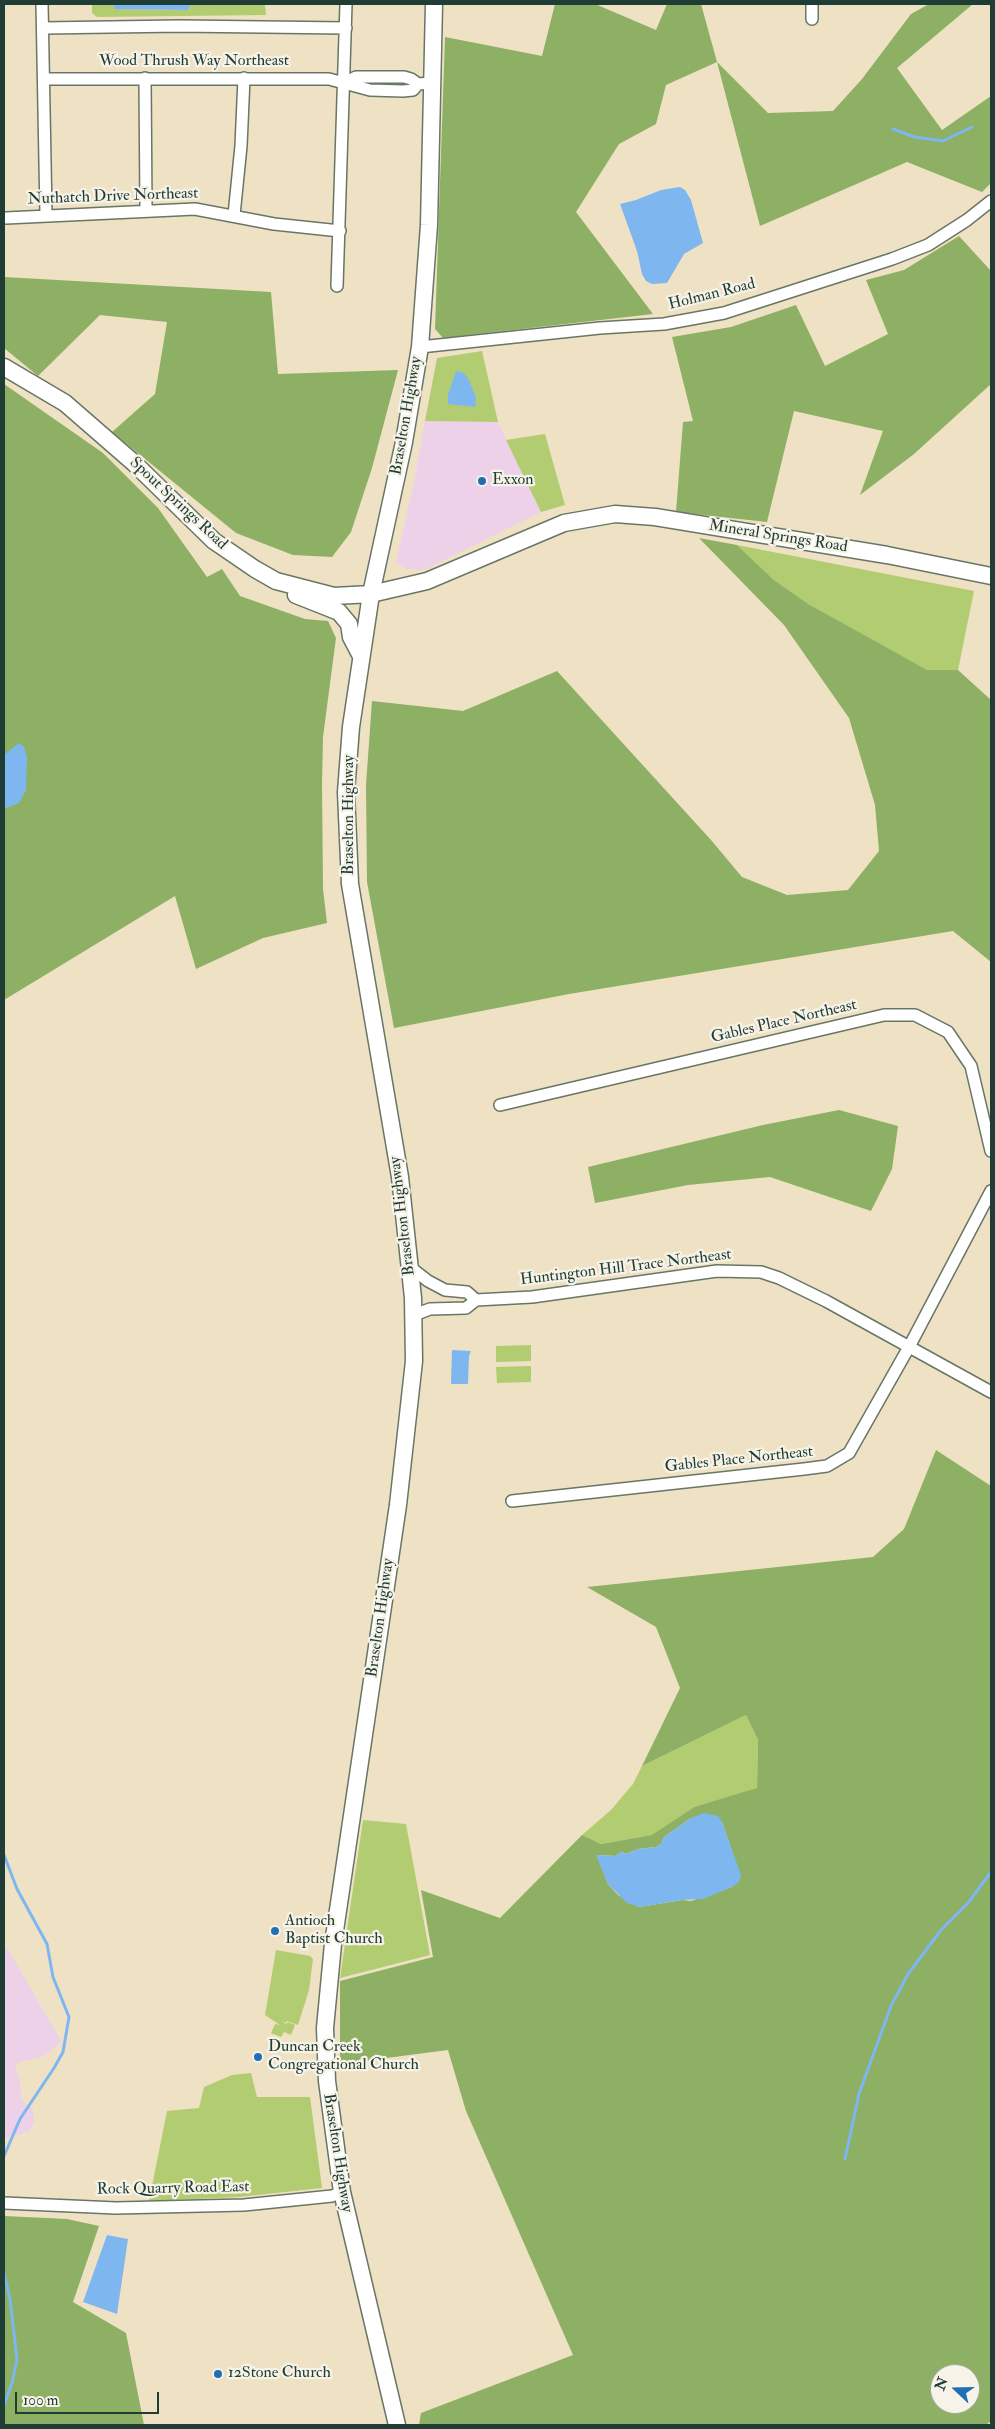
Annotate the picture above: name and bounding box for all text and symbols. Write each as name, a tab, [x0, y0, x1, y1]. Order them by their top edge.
street label: Wood Thrush Way Northeast	[99, 52, 289, 72]
street label: Nuthatch Drive Northeast	[27, 184, 199, 210]
street label: Holman Road	[667, 275, 757, 315]
street label: Braselton Highway	[387, 355, 427, 477]
street label: Spout Springs Road	[125, 454, 231, 554]
place label: Exxon	[492, 471, 534, 491]
marker: Exxon	[476, 475, 488, 487]
street label: Mineral Springs Road	[707, 517, 849, 557]
street label: Braselton Highway	[340, 755, 360, 875]
street label: Gables Place Northeast	[709, 996, 859, 1048]
street label: Braselton Highway	[386, 1155, 420, 1277]
street label: Huntington Hill Trace Northeast	[519, 1246, 733, 1290]
street label: Gables Place Northeast	[664, 1443, 814, 1477]
street label: Braselton Highway	[363, 1557, 399, 1679]
place label: Antioch Baptist Church	[285, 1912, 383, 1950]
marker: Antioch Baptist Church	[269, 1925, 281, 1937]
place label: Duncan Creek Congregational Church	[268, 2038, 419, 2076]
marker: Duncan Creek Congregational Church	[252, 2051, 264, 2063]
street label: Braselton Highway	[318, 2092, 356, 2214]
street label: Rock Quarry Road East	[96, 2178, 250, 2200]
place label: 12Stone Church	[228, 2364, 331, 2384]
north arrow	[930, 2364, 980, 2414]
marker: 12Stone Church	[212, 2368, 224, 2380]
text: N	[931, 2375, 952, 2393]
scale bar	[18, 2382, 161, 2414]
text: 100 m	[23, 2391, 58, 2410]

